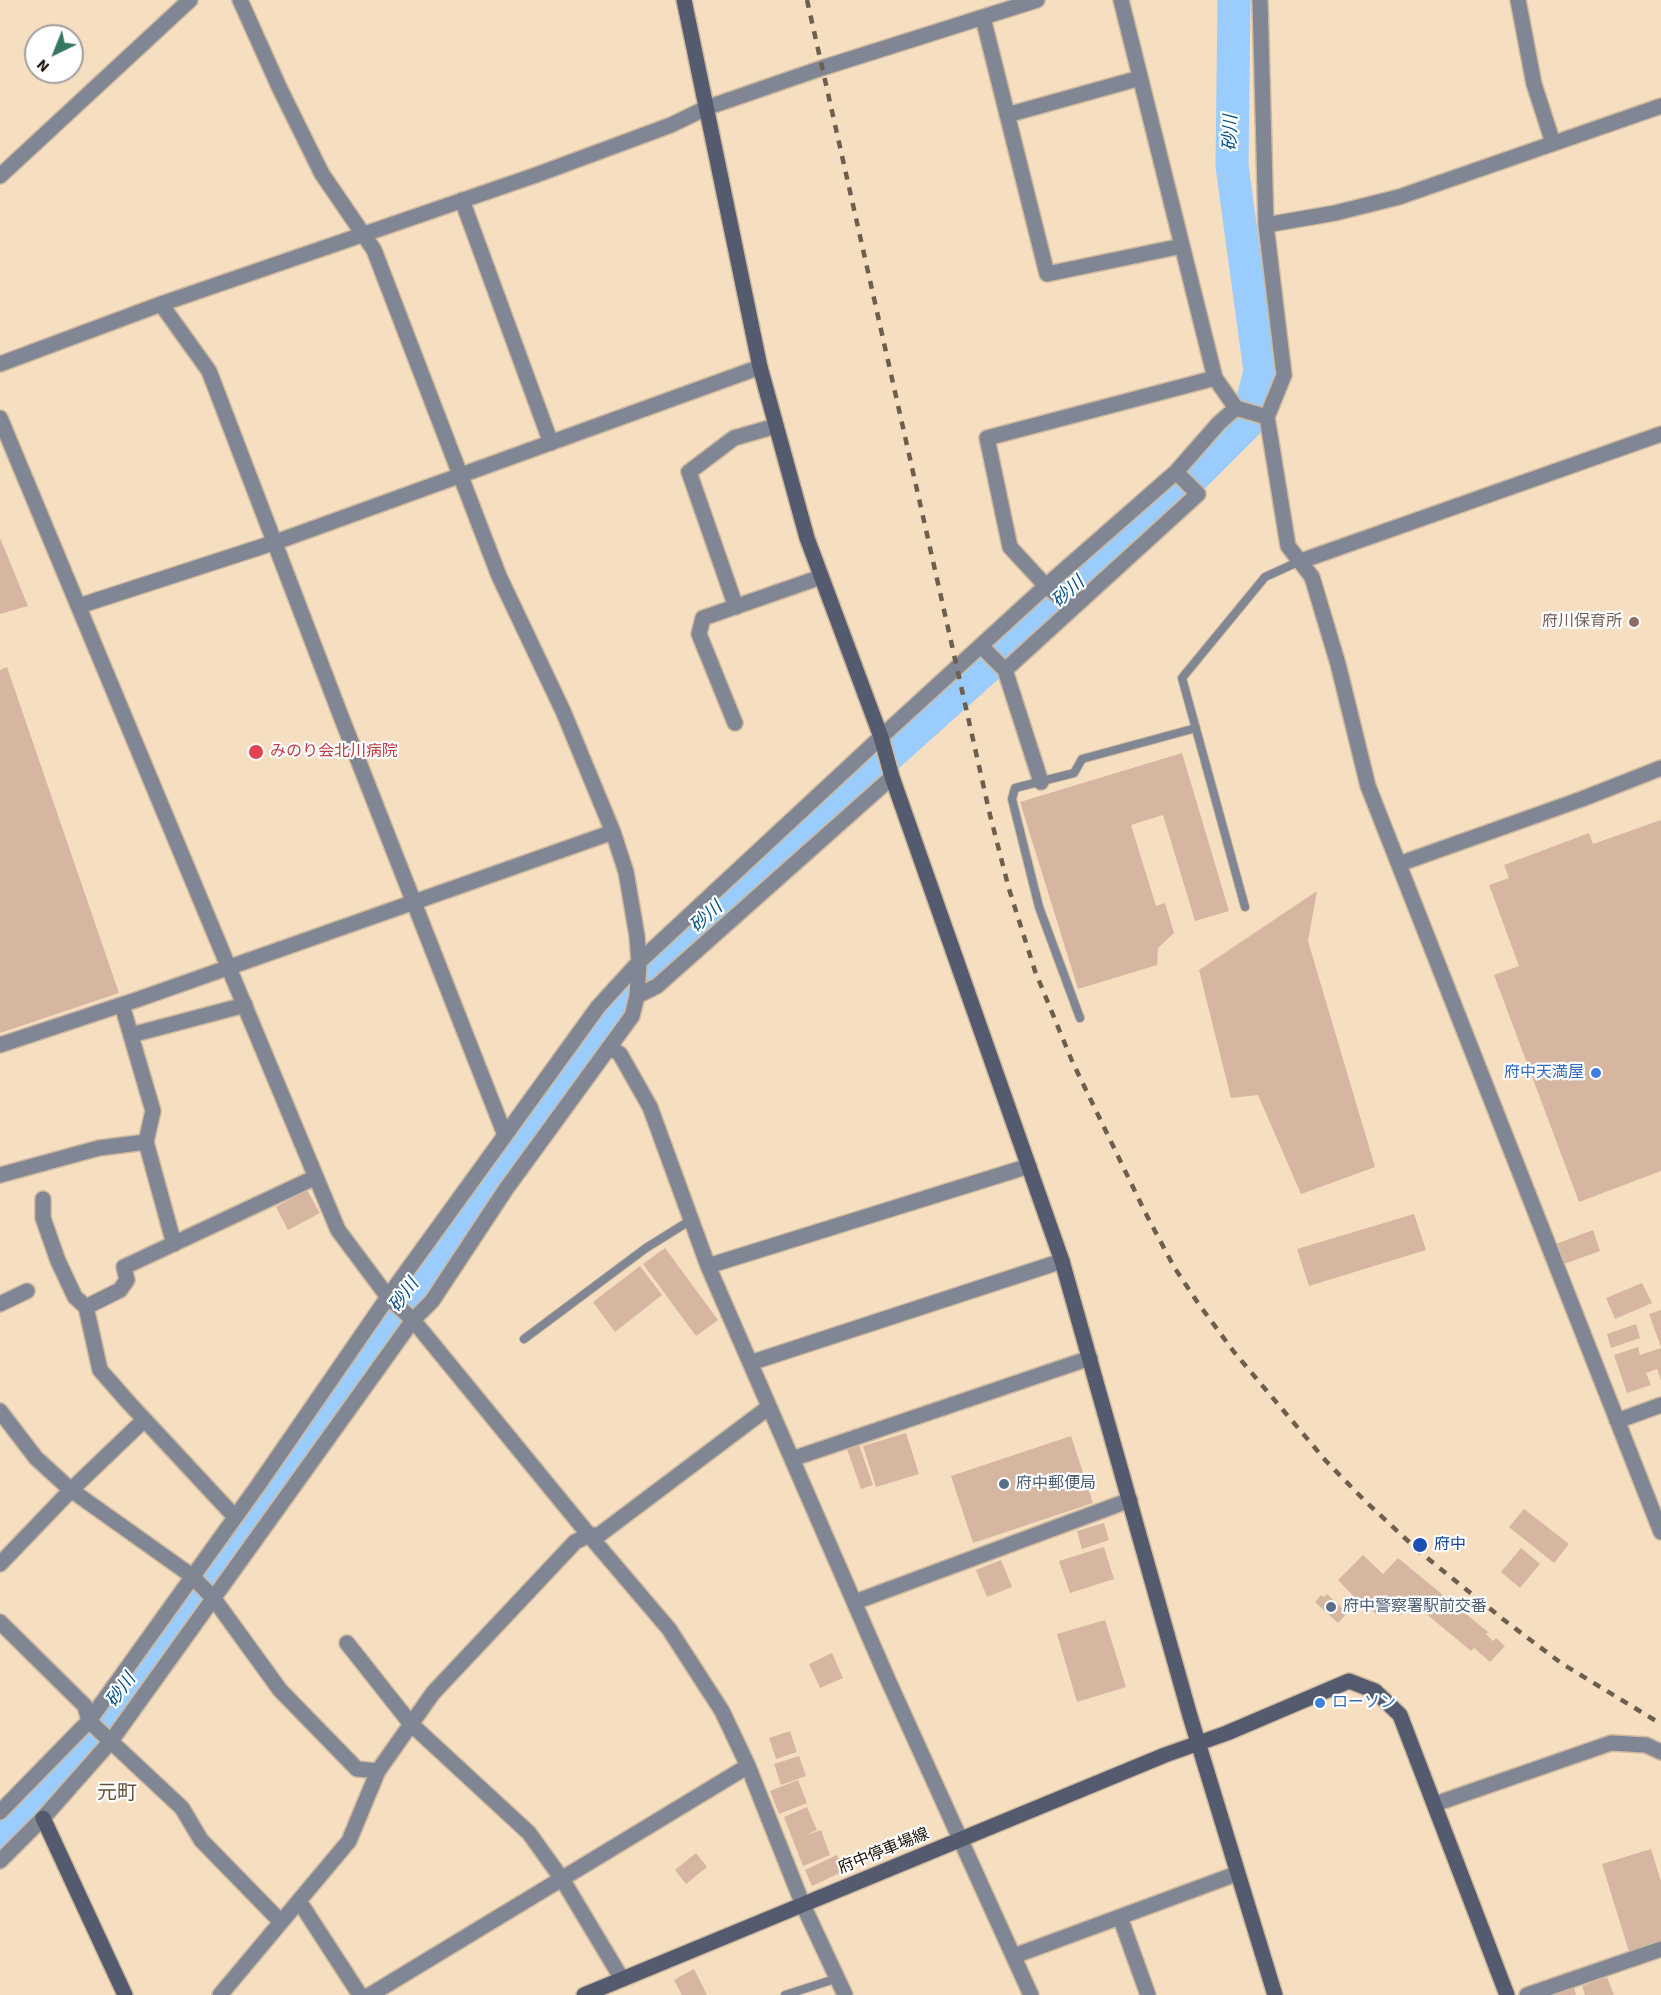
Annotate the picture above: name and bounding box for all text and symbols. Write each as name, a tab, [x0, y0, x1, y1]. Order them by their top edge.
north arrow	[24, 24, 84, 84]
text: N	[32, 54, 54, 77]
water label: 砂川	[1221, 115, 1243, 151]
water label: 砂川	[1048, 573, 1090, 613]
place label: 府川保育所	[1542, 612, 1622, 632]
marker: 府川保育所	[1627, 615, 1641, 629]
place label: みのり会北川病院	[270, 742, 398, 762]
marker: みのり会北川病院	[247, 743, 265, 761]
water label: 砂川	[686, 898, 728, 938]
place label: 府中天満屋	[1504, 1063, 1584, 1083]
marker: 府中天満屋	[1589, 1066, 1603, 1080]
water label: 砂川	[386, 1275, 424, 1317]
place label: 府中郵便局	[1016, 1474, 1096, 1494]
marker: 府中郵便局	[997, 1477, 1011, 1491]
place label: 府中	[1434, 1535, 1466, 1555]
marker: 府中	[1411, 1536, 1429, 1554]
place label: 府中警察署駅前交番	[1343, 1597, 1487, 1617]
marker: 府中警察署駅前交番	[1324, 1600, 1338, 1614]
water label: 砂川	[103, 1670, 141, 1712]
place label: ローソン	[1332, 1693, 1396, 1713]
marker: ローソン	[1313, 1696, 1327, 1710]
district label: 元町	[97, 1783, 137, 1807]
street label: 府中停車場線	[836, 1825, 932, 1879]

